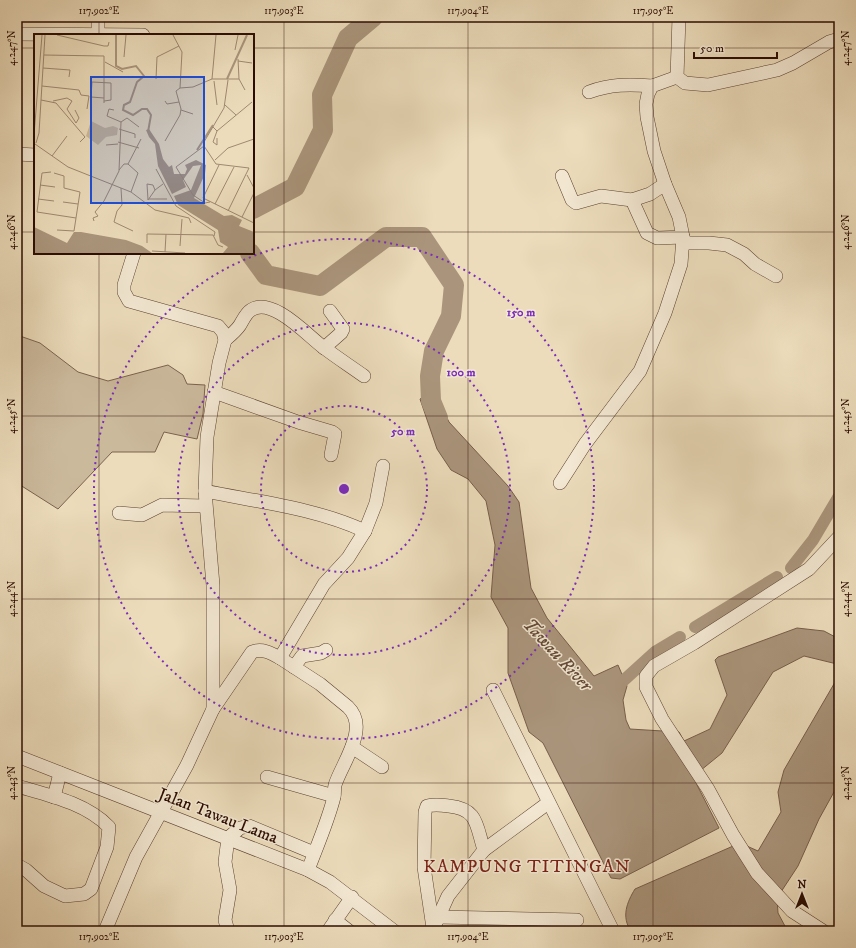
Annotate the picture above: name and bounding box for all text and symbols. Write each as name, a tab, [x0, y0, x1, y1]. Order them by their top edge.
text: 117.902°E	[79, 5, 119, 17]
text: 117.903°E	[264, 5, 304, 17]
text: 117.904°E	[447, 5, 489, 17]
text: 117.905°E	[633, 5, 673, 17]
text: 4.247°N	[6, 30, 18, 66]
text: 4.247°N	[840, 30, 852, 66]
inset map	[34, 34, 254, 254]
scale bar	[694, 34, 777, 60]
text: 50 m	[700, 41, 724, 56]
text: 4.246°N	[6, 214, 18, 250]
text: 4.246°N	[840, 214, 852, 250]
text: 150 m	[507, 305, 535, 320]
text: 100 m	[447, 365, 475, 380]
text: 4.245°N	[6, 398, 18, 434]
text: 4.245°N	[840, 398, 852, 434]
text: 50 m	[390, 424, 415, 439]
centre of rings	[337, 482, 351, 496]
text: 4.244°N	[6, 581, 18, 617]
text: 4.244°N	[840, 581, 852, 617]
water label: Tawau River	[518, 614, 597, 697]
text: 4.243°N	[6, 766, 18, 800]
text: 4.243°N	[840, 766, 852, 800]
street label: Jalan Tawau Lama	[153, 782, 282, 849]
district label: KAMPUNG TITINGAN	[423, 856, 631, 878]
north arrow	[782, 874, 822, 914]
text: N	[797, 878, 807, 892]
text: 117.902°E	[79, 931, 119, 943]
text: 117.903°E	[264, 931, 304, 943]
text: 117.904°E	[447, 931, 489, 943]
text: 117.905°E	[633, 931, 673, 943]

